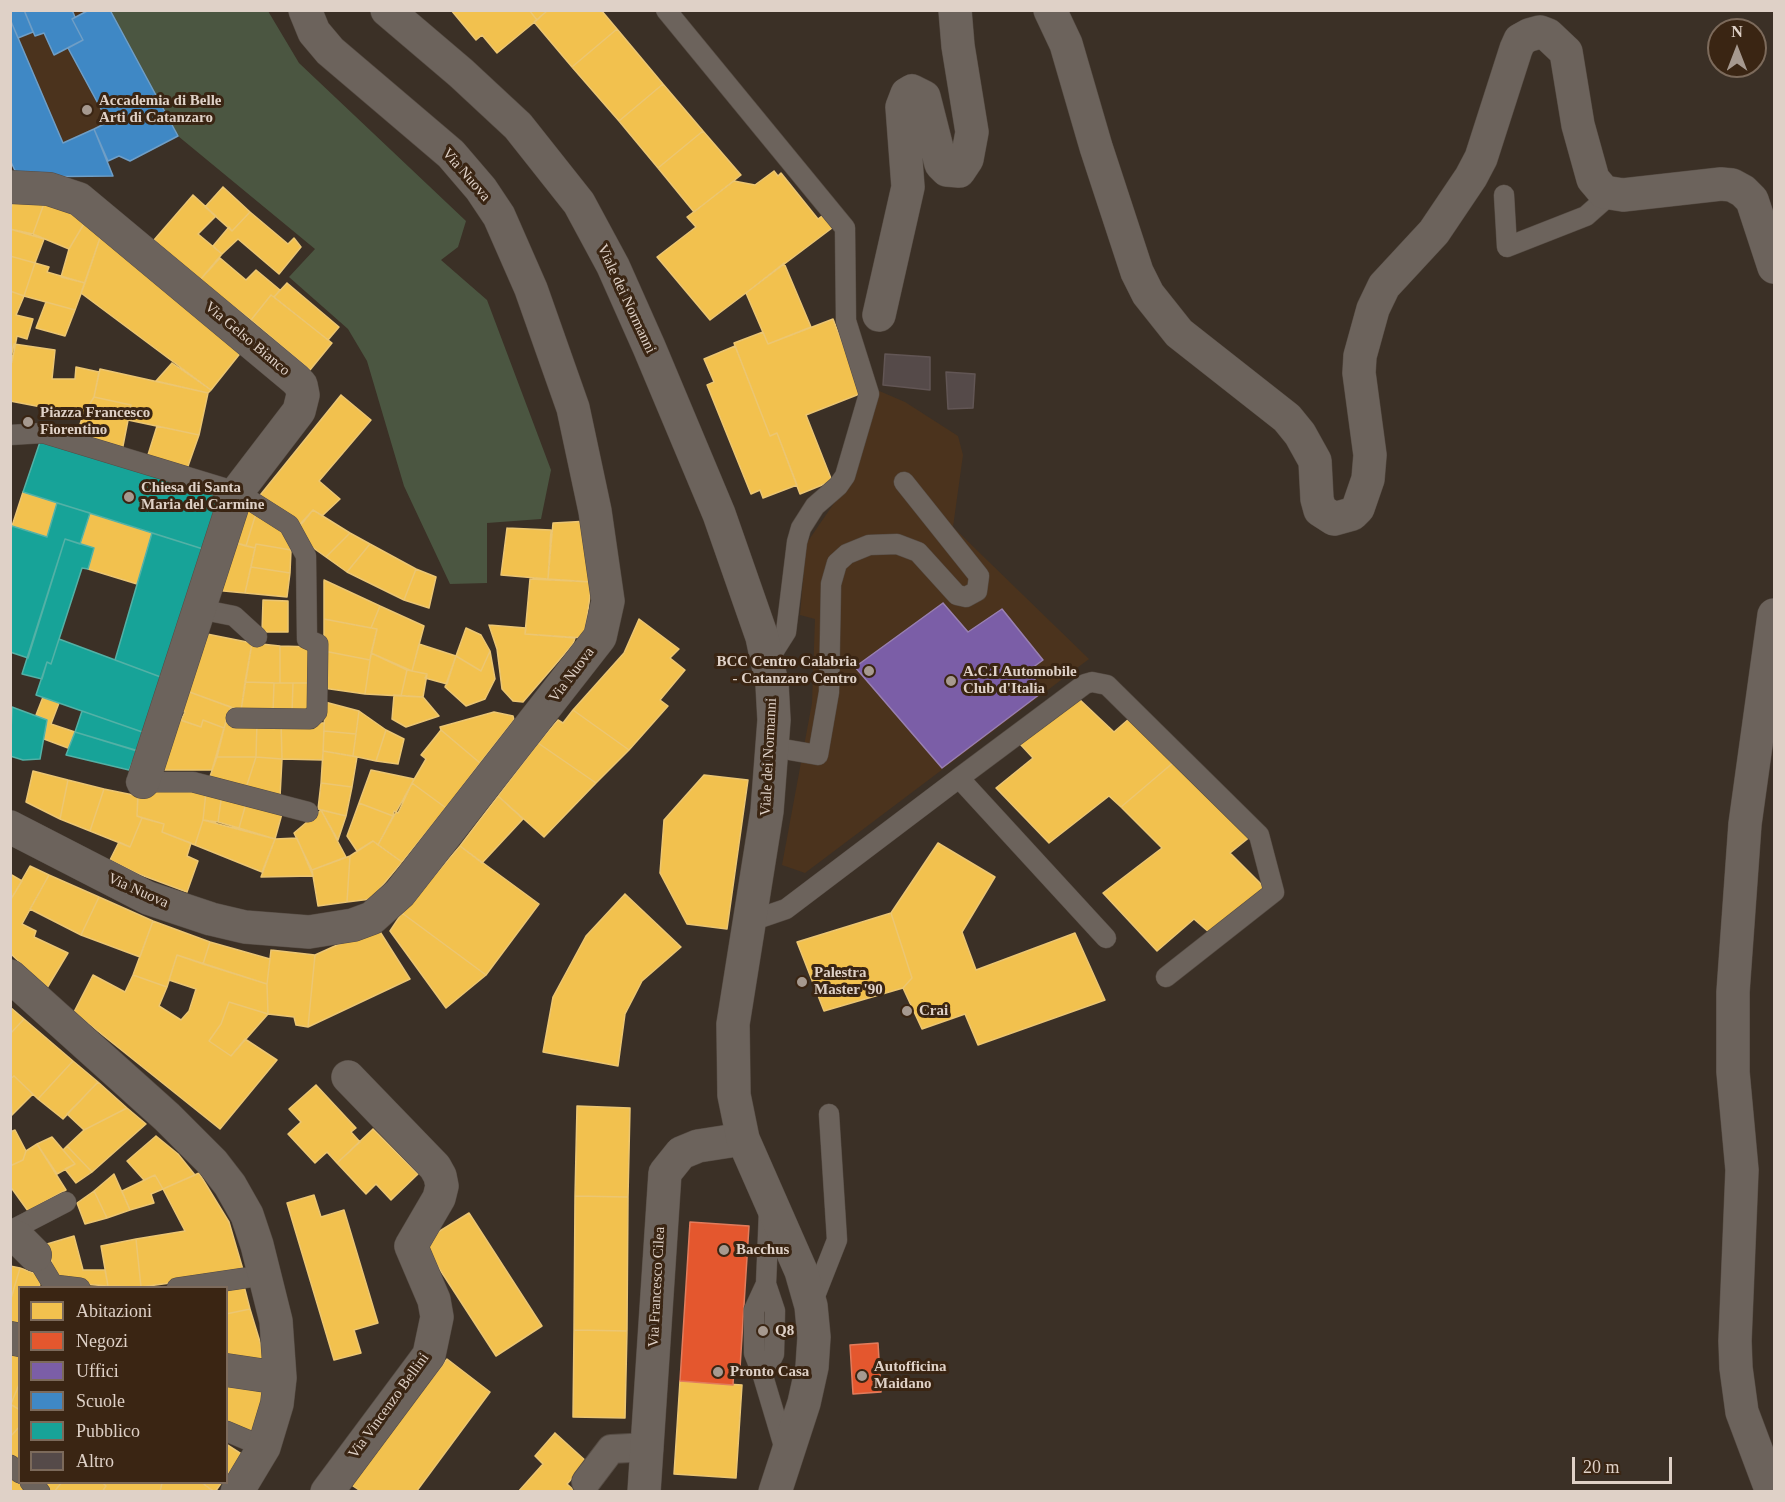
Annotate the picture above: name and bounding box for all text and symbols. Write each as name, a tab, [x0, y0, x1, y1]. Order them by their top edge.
north arrow	[1707, 18, 1767, 78]
text: N	[1731, 23, 1743, 40]
place label: Accademia di Belle Arti di Catanzaro	[99, 92, 221, 127]
marker: Accademia di Belle Arti di Catanzaro	[80, 103, 94, 117]
street label: Via Nuova	[438, 145, 494, 205]
street label: Viale dei Normanni	[593, 242, 659, 356]
street label: Via Gelso Bianco	[201, 298, 293, 380]
place label: Piazza Francesco Fiorentino	[40, 404, 150, 439]
marker: Piazza Francesco Fiorentino	[21, 415, 35, 429]
place label: Chiesa di Santa Maria del Carmine	[141, 479, 264, 514]
marker: Chiesa di Santa Maria del Carmine	[122, 490, 136, 504]
street label: Via Nuova	[545, 644, 599, 706]
place label: BCC Centro Calabria - Catanzaro Centro	[716, 653, 857, 688]
place label: A.C.I Automobile Club d'Italia	[963, 663, 1077, 698]
marker: BCC Centro Calabria - Catanzaro Centro	[862, 664, 876, 678]
marker: A.C.I Automobile Club d'Italia	[944, 674, 958, 688]
street label: Viale dei Normanni	[757, 697, 781, 817]
street label: Via Nuova	[105, 870, 171, 912]
place label: Palestra Master '90	[814, 964, 883, 999]
marker: Palestra Master '90	[795, 975, 809, 989]
place label: Crai	[919, 1002, 948, 1020]
marker: Crai	[900, 1004, 914, 1018]
street label: Via Francesco Cilea	[645, 1226, 669, 1348]
place label: Bacchus	[736, 1241, 789, 1259]
marker: Bacchus	[717, 1243, 731, 1257]
legend	[18, 1286, 228, 1484]
text: Abitazioni	[76, 1301, 152, 1321]
place label: Q8	[775, 1322, 794, 1340]
marker: Q8	[756, 1324, 770, 1338]
text: Negozi	[76, 1331, 128, 1351]
street label: Via Vincenzo Bellini	[345, 1350, 433, 1462]
place label: Autofficina Maidano	[874, 1358, 946, 1393]
text: Uffici	[76, 1361, 119, 1381]
place label: Pronto Casa	[730, 1363, 809, 1381]
marker: Pronto Casa	[711, 1365, 725, 1379]
marker: Autofficina Maidano	[855, 1369, 869, 1383]
text: Scuole	[76, 1391, 125, 1411]
text: Pubblico	[76, 1421, 140, 1441]
scale bar	[1575, 1445, 1676, 1483]
text: Altro	[76, 1451, 114, 1471]
text: 20 m	[1583, 1457, 1620, 1477]

